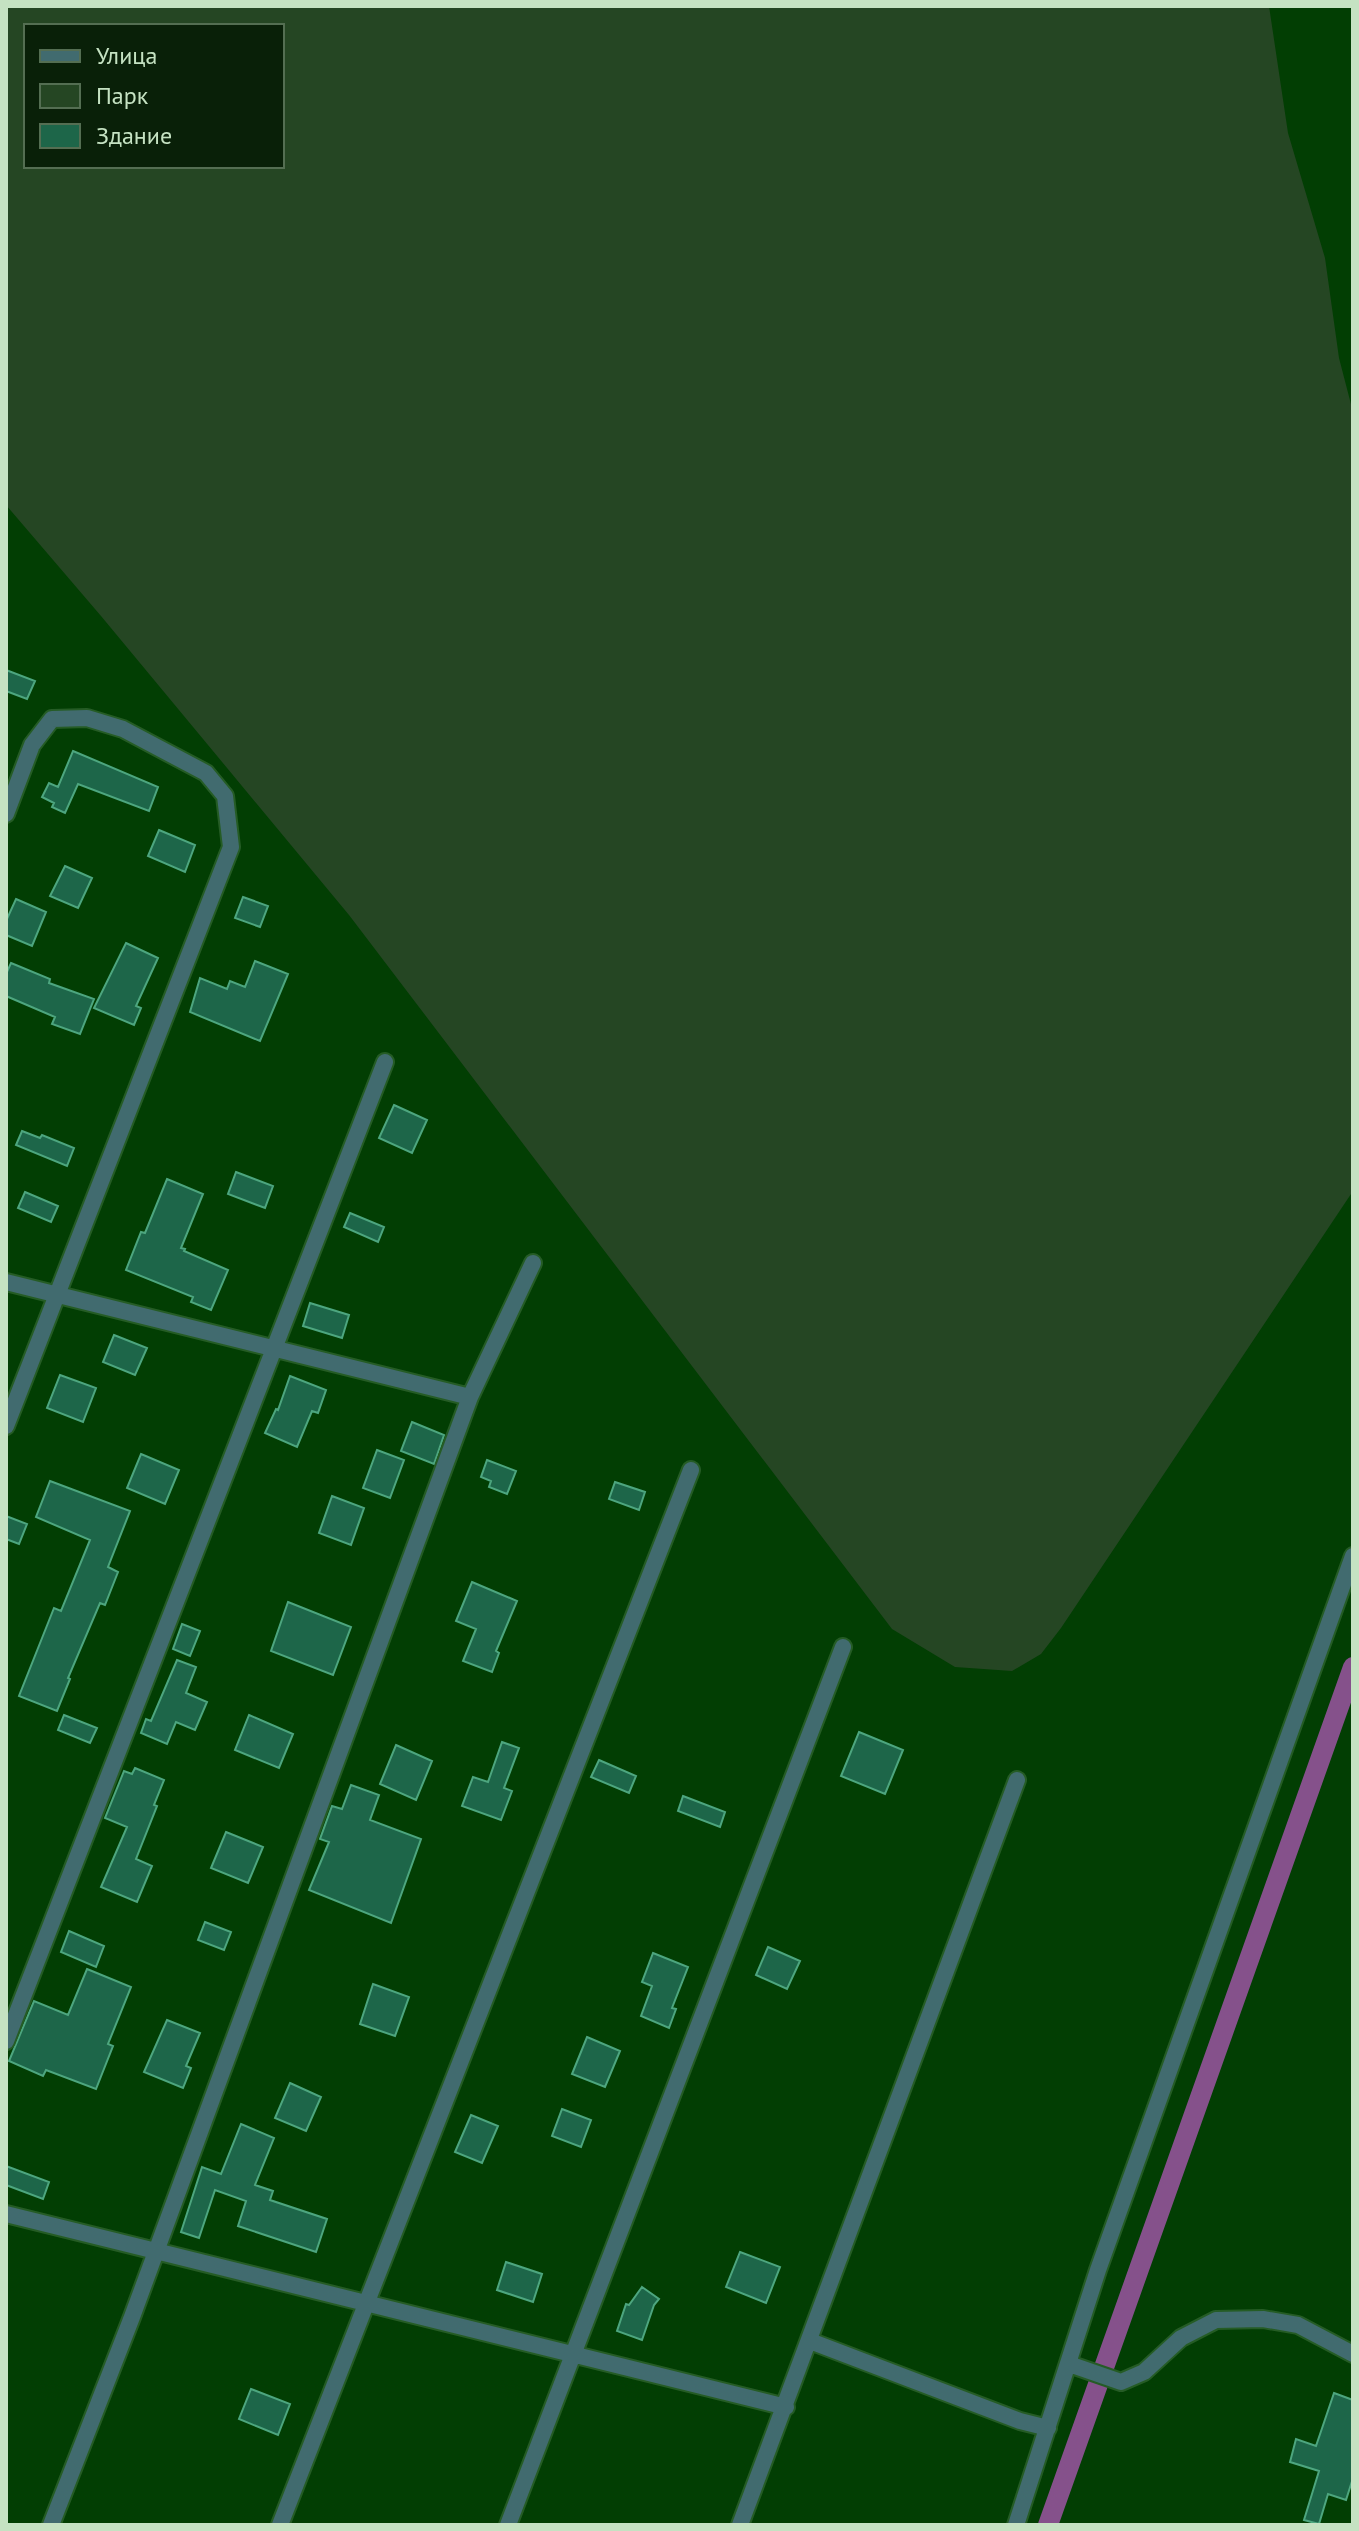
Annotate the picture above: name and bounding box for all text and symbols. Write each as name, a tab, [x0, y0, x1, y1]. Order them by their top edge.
legend	[24, 24, 284, 168]
text: Улица	[96, 40, 157, 71]
text: Парк	[96, 80, 149, 111]
text: Здание	[96, 120, 172, 151]

